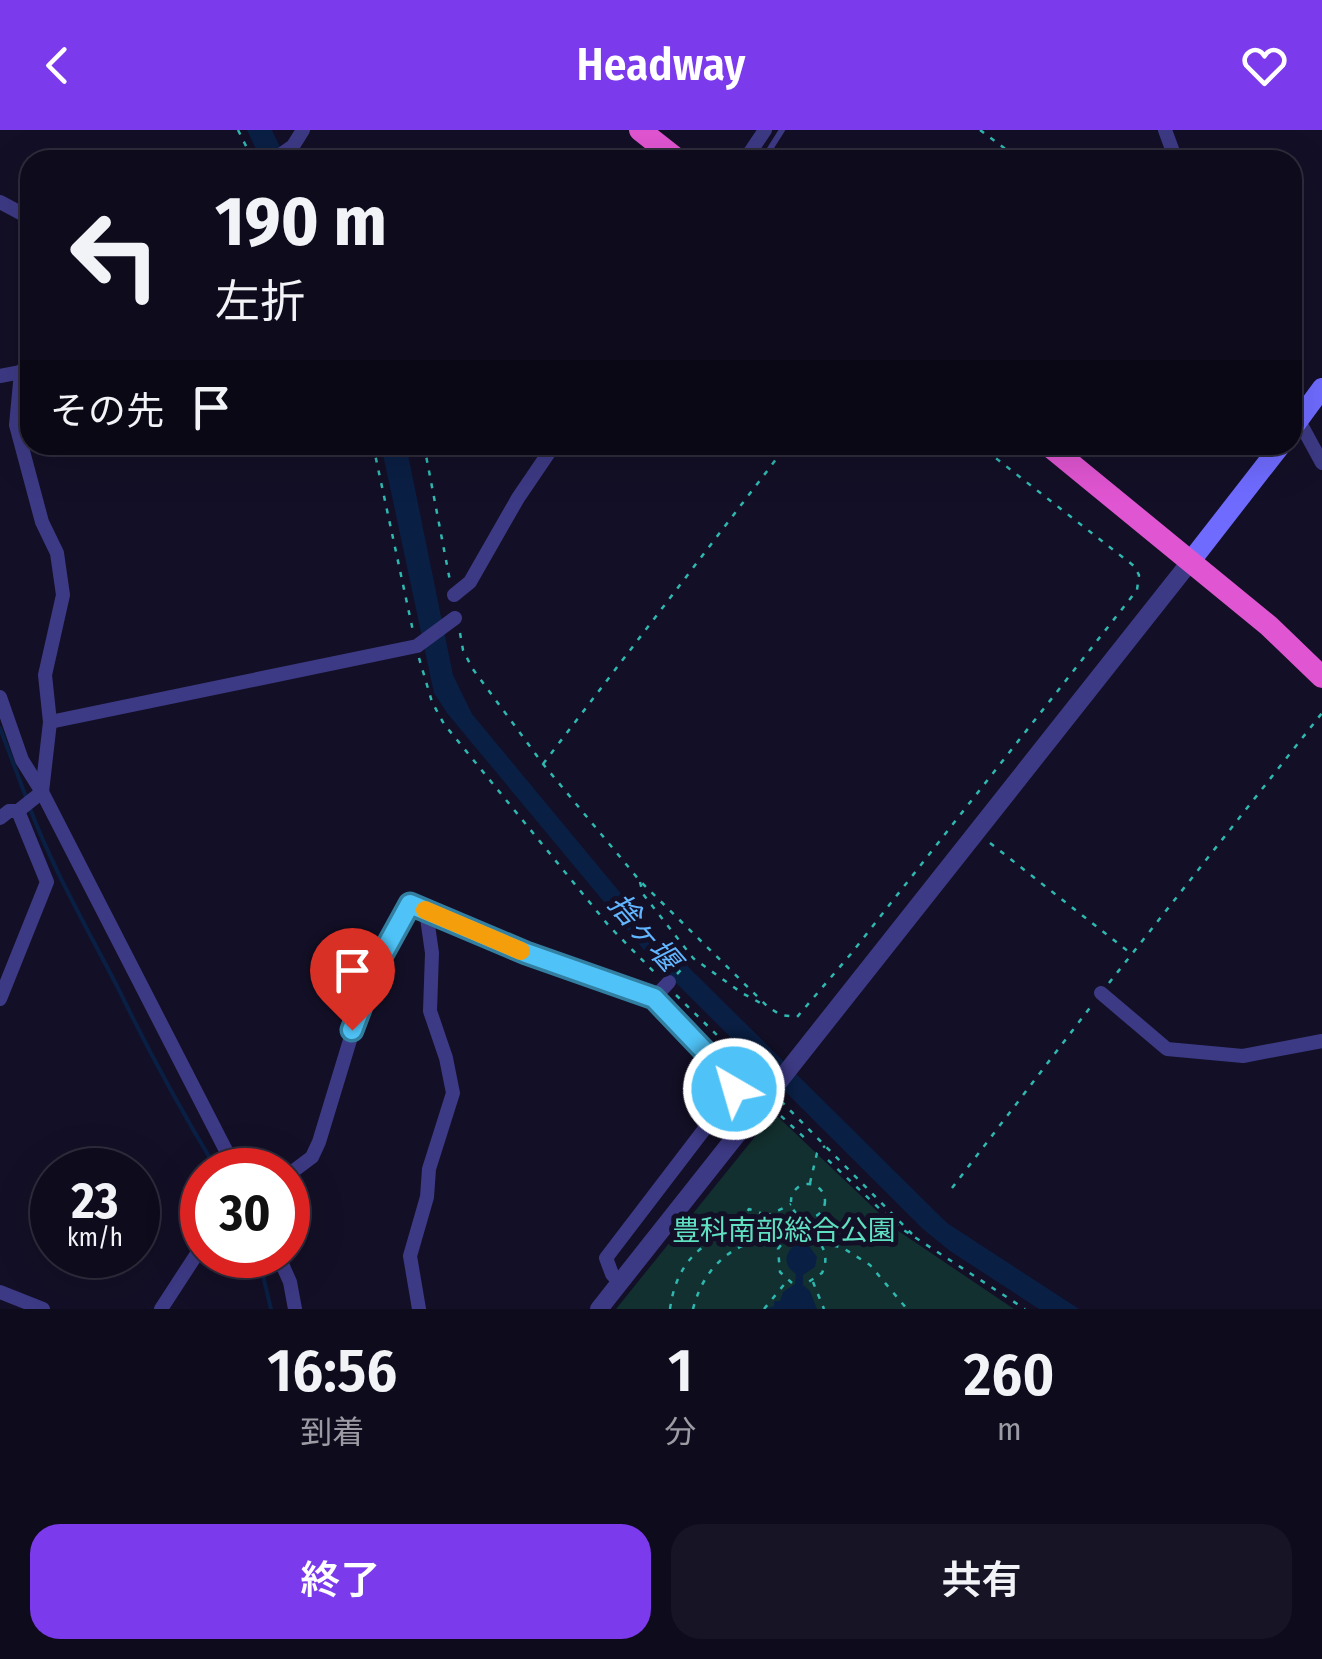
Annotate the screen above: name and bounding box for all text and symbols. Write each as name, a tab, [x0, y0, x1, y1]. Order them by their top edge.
icon: back	[30, 38, 85, 93]
text: Headway	[577, 38, 745, 92]
icon: heart	[1237, 38, 1292, 93]
text: 190 m	[215, 180, 387, 264]
icon: left	[50, 190, 180, 320]
text: 左折	[215, 275, 305, 329]
icon: arrive	[184, 380, 239, 435]
text: その先	[50, 388, 164, 434]
water label: 捨ヶ堰	[601, 886, 690, 982]
pin	[310, 928, 395, 1031]
icon: arrive	[325, 943, 380, 998]
position arrow	[682, 1037, 786, 1141]
speed limit sign: 30	[180, 1148, 310, 1278]
text: 23	[72, 1171, 118, 1231]
park label: 豊科南部総合公園	[672, 1214, 896, 1247]
text: km/h	[67, 1223, 123, 1253]
text: 16:56	[267, 1335, 397, 1407]
text: 1	[668, 1335, 693, 1407]
text: 260	[964, 1339, 1055, 1411]
text: m	[997, 1410, 1022, 1448]
text: 到着	[300, 1413, 364, 1451]
text: 分	[665, 1413, 697, 1451]
button: 終了	[30, 1524, 651, 1639]
button: 共有	[671, 1524, 1292, 1639]

